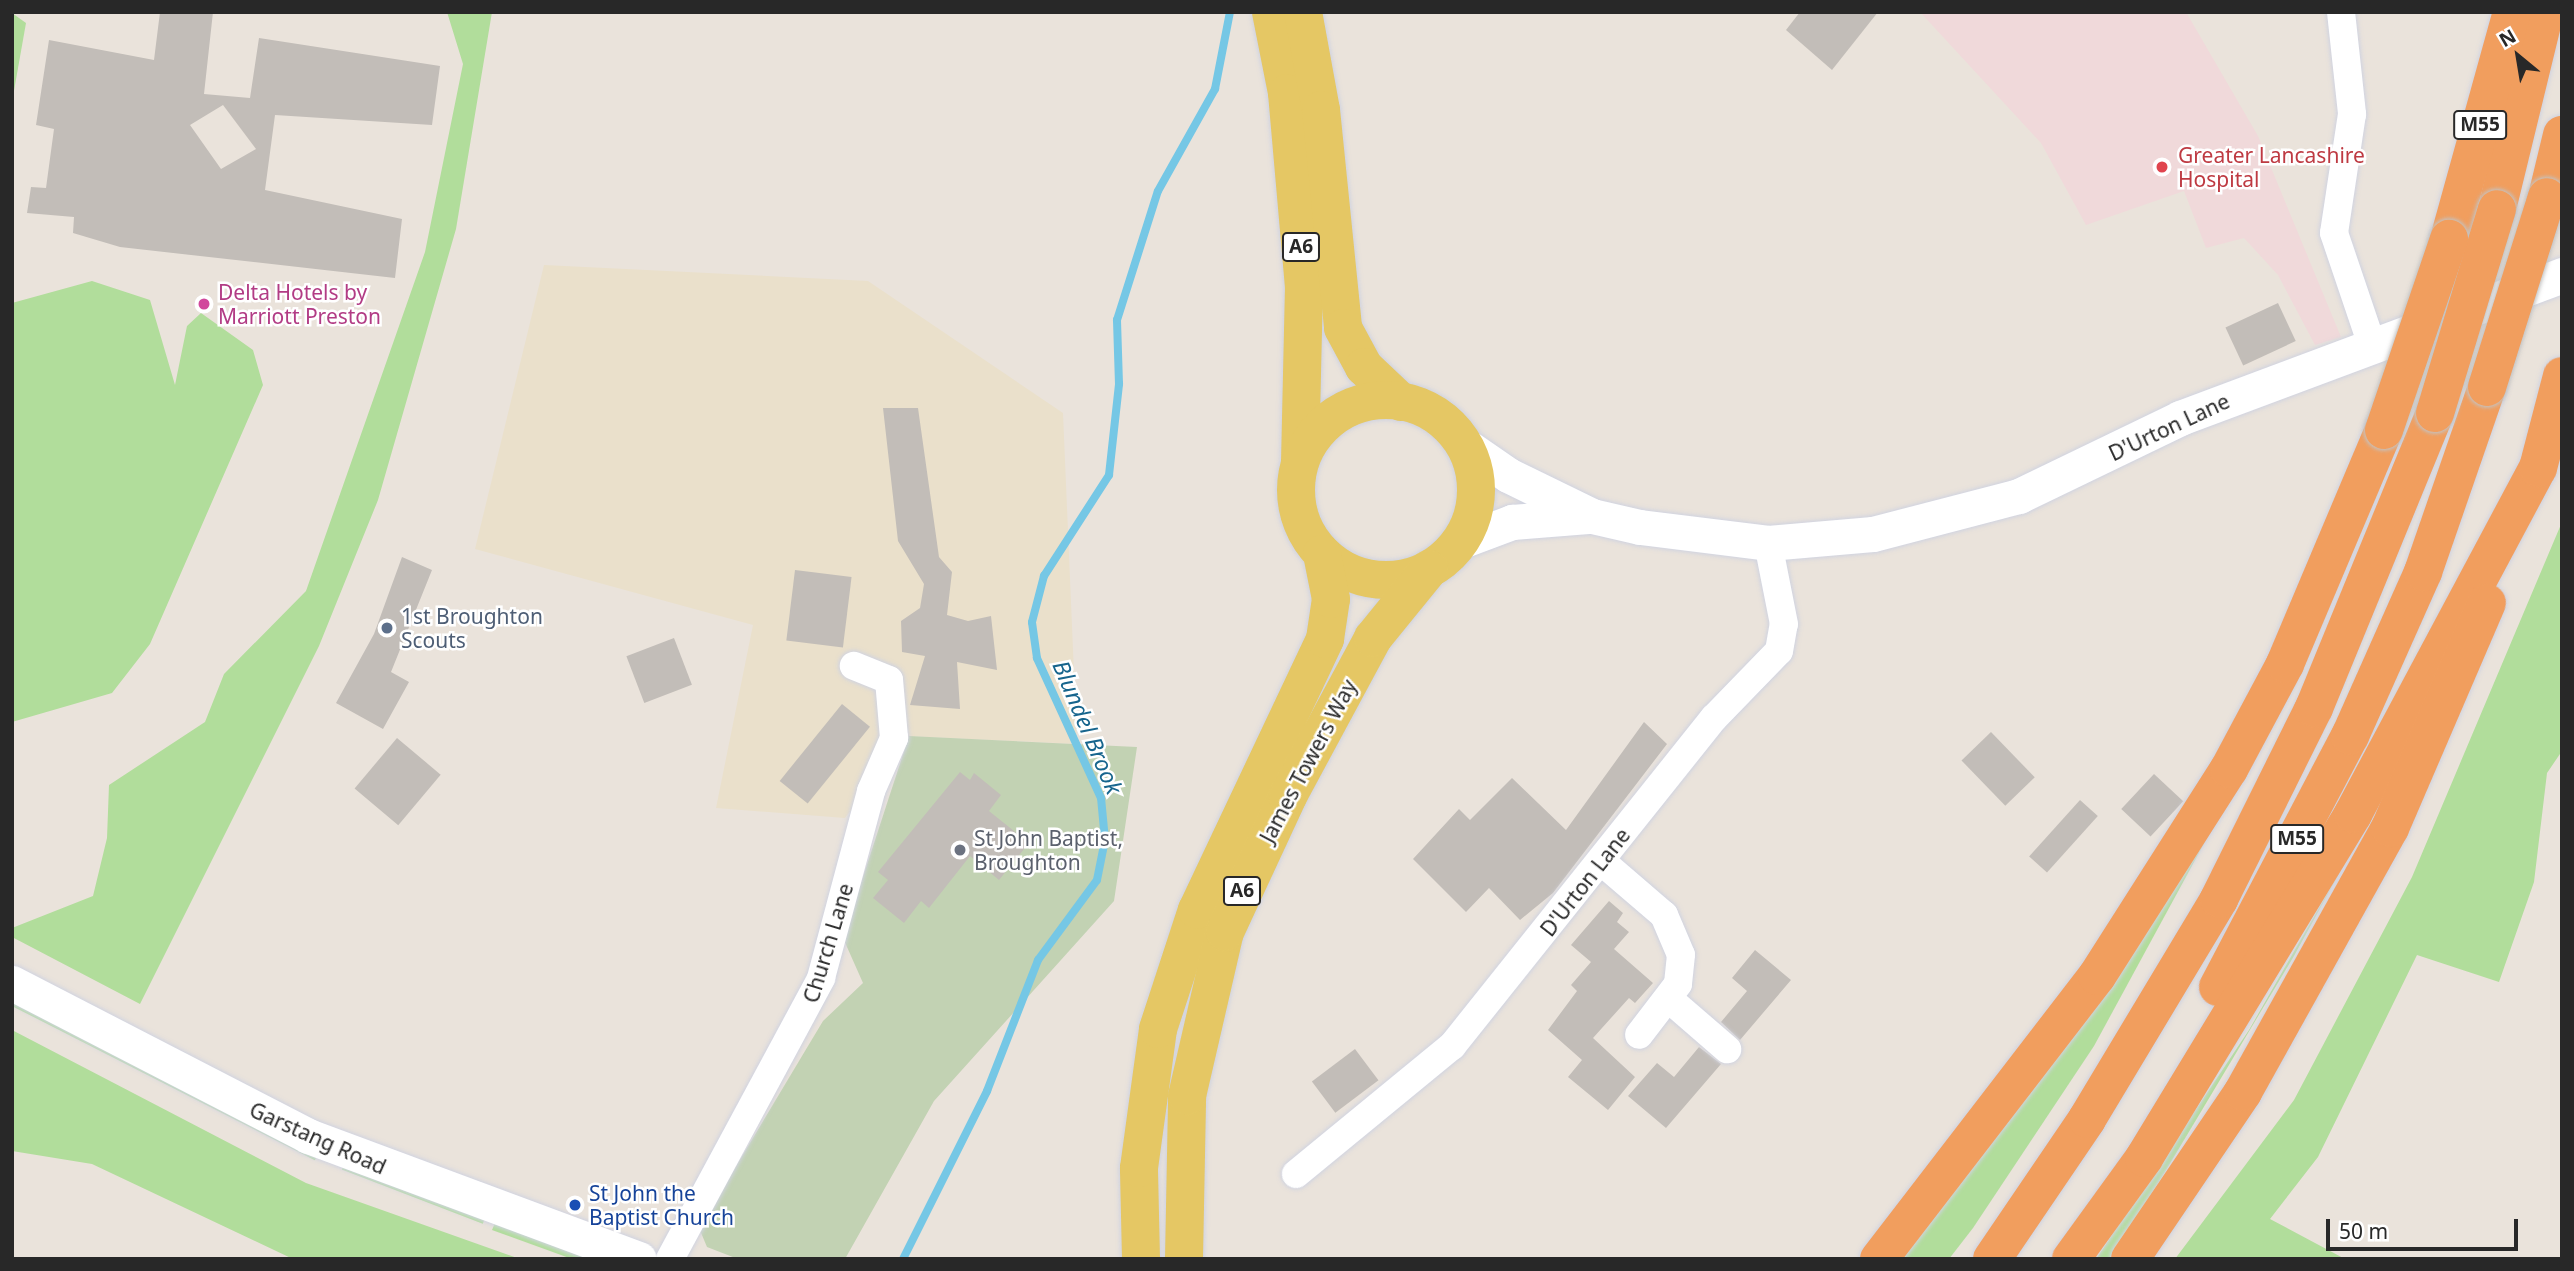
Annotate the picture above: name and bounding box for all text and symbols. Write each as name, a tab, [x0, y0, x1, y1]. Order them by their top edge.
north arrow	[2483, 21, 2553, 91]
text: N	[2494, 23, 2521, 53]
road number: M55	[2452, 110, 2508, 140]
place label: Greater Lancashire Hospital	[2178, 142, 2365, 192]
marker: Greater Lancashire Hospital	[2152, 157, 2172, 177]
road number: A6	[1282, 232, 1320, 262]
place label: Delta Hotels by Marriott Preston	[218, 279, 381, 329]
marker: Delta Hotels by Marriott Preston	[196, 296, 212, 312]
street label: D'Urton Lane	[2105, 388, 2233, 466]
place label: 1st Broughton Scouts	[401, 603, 543, 653]
marker: 1st Broughton Scouts	[379, 620, 395, 636]
water label: Blundel Brook	[1047, 656, 1129, 798]
street label: James Towers Way	[1254, 675, 1362, 847]
street label: D'Urton Lane	[1535, 823, 1635, 941]
road number: M55	[2269, 824, 2325, 854]
place label: St John Baptist, Broughton	[974, 825, 1123, 875]
marker: St John Baptist, Broughton	[952, 842, 968, 858]
road number: A6	[1223, 876, 1261, 906]
street label: Church Lane	[798, 880, 858, 1006]
street label: Garstang Road	[246, 1097, 390, 1179]
place label: St John the Baptist Church	[589, 1180, 734, 1230]
marker: St John the Baptist Church	[567, 1197, 583, 1213]
scale bar	[2329, 1204, 2522, 1248]
text: 50 m	[2339, 1217, 2388, 1245]

